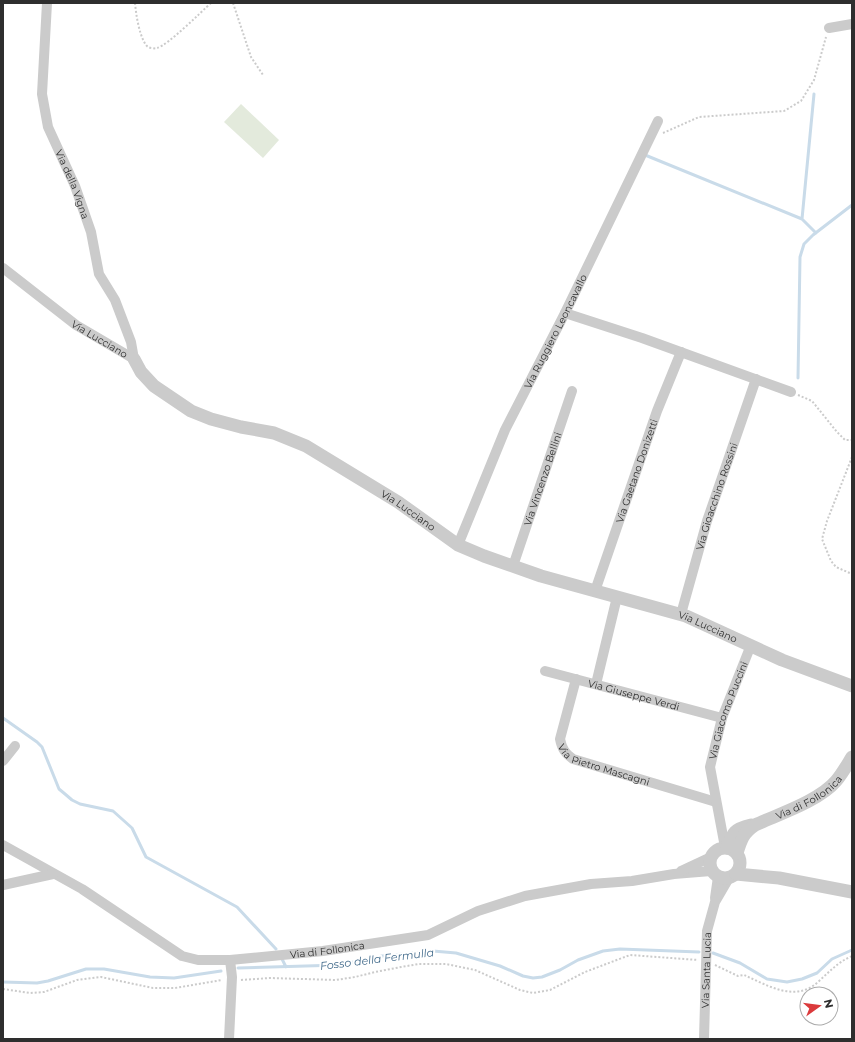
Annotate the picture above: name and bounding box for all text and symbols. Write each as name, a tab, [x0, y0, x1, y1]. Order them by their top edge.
street label: Via della Vigna	[52, 148, 92, 221]
street label: Via Ruggiero Leoncavallo	[521, 272, 590, 391]
street label: Via Lucciano	[68, 318, 130, 361]
street label: Via Gaetano Donizetti	[613, 417, 661, 525]
street label: Via Vincenzo Bellini	[521, 431, 565, 527]
street label: Via Gioacchino Rossini	[693, 441, 741, 552]
street label: Via Lucciano	[378, 487, 438, 534]
street label: Via Lucciano	[677, 608, 739, 646]
street label: Via Giacomo Puccini	[706, 659, 751, 761]
street label: Via Giuseppe Verdi	[587, 677, 681, 713]
street label: Via Pietro Mascagni	[555, 742, 651, 789]
street label: Via di Follonica	[774, 773, 845, 822]
street label: Via Santa Lucia	[699, 932, 714, 1008]
street label: Via di Follonica	[289, 939, 366, 961]
water label: Fosso della Fermulla	[319, 945, 435, 973]
north arrow	[799, 986, 839, 1026]
text: N	[821, 998, 837, 1010]

